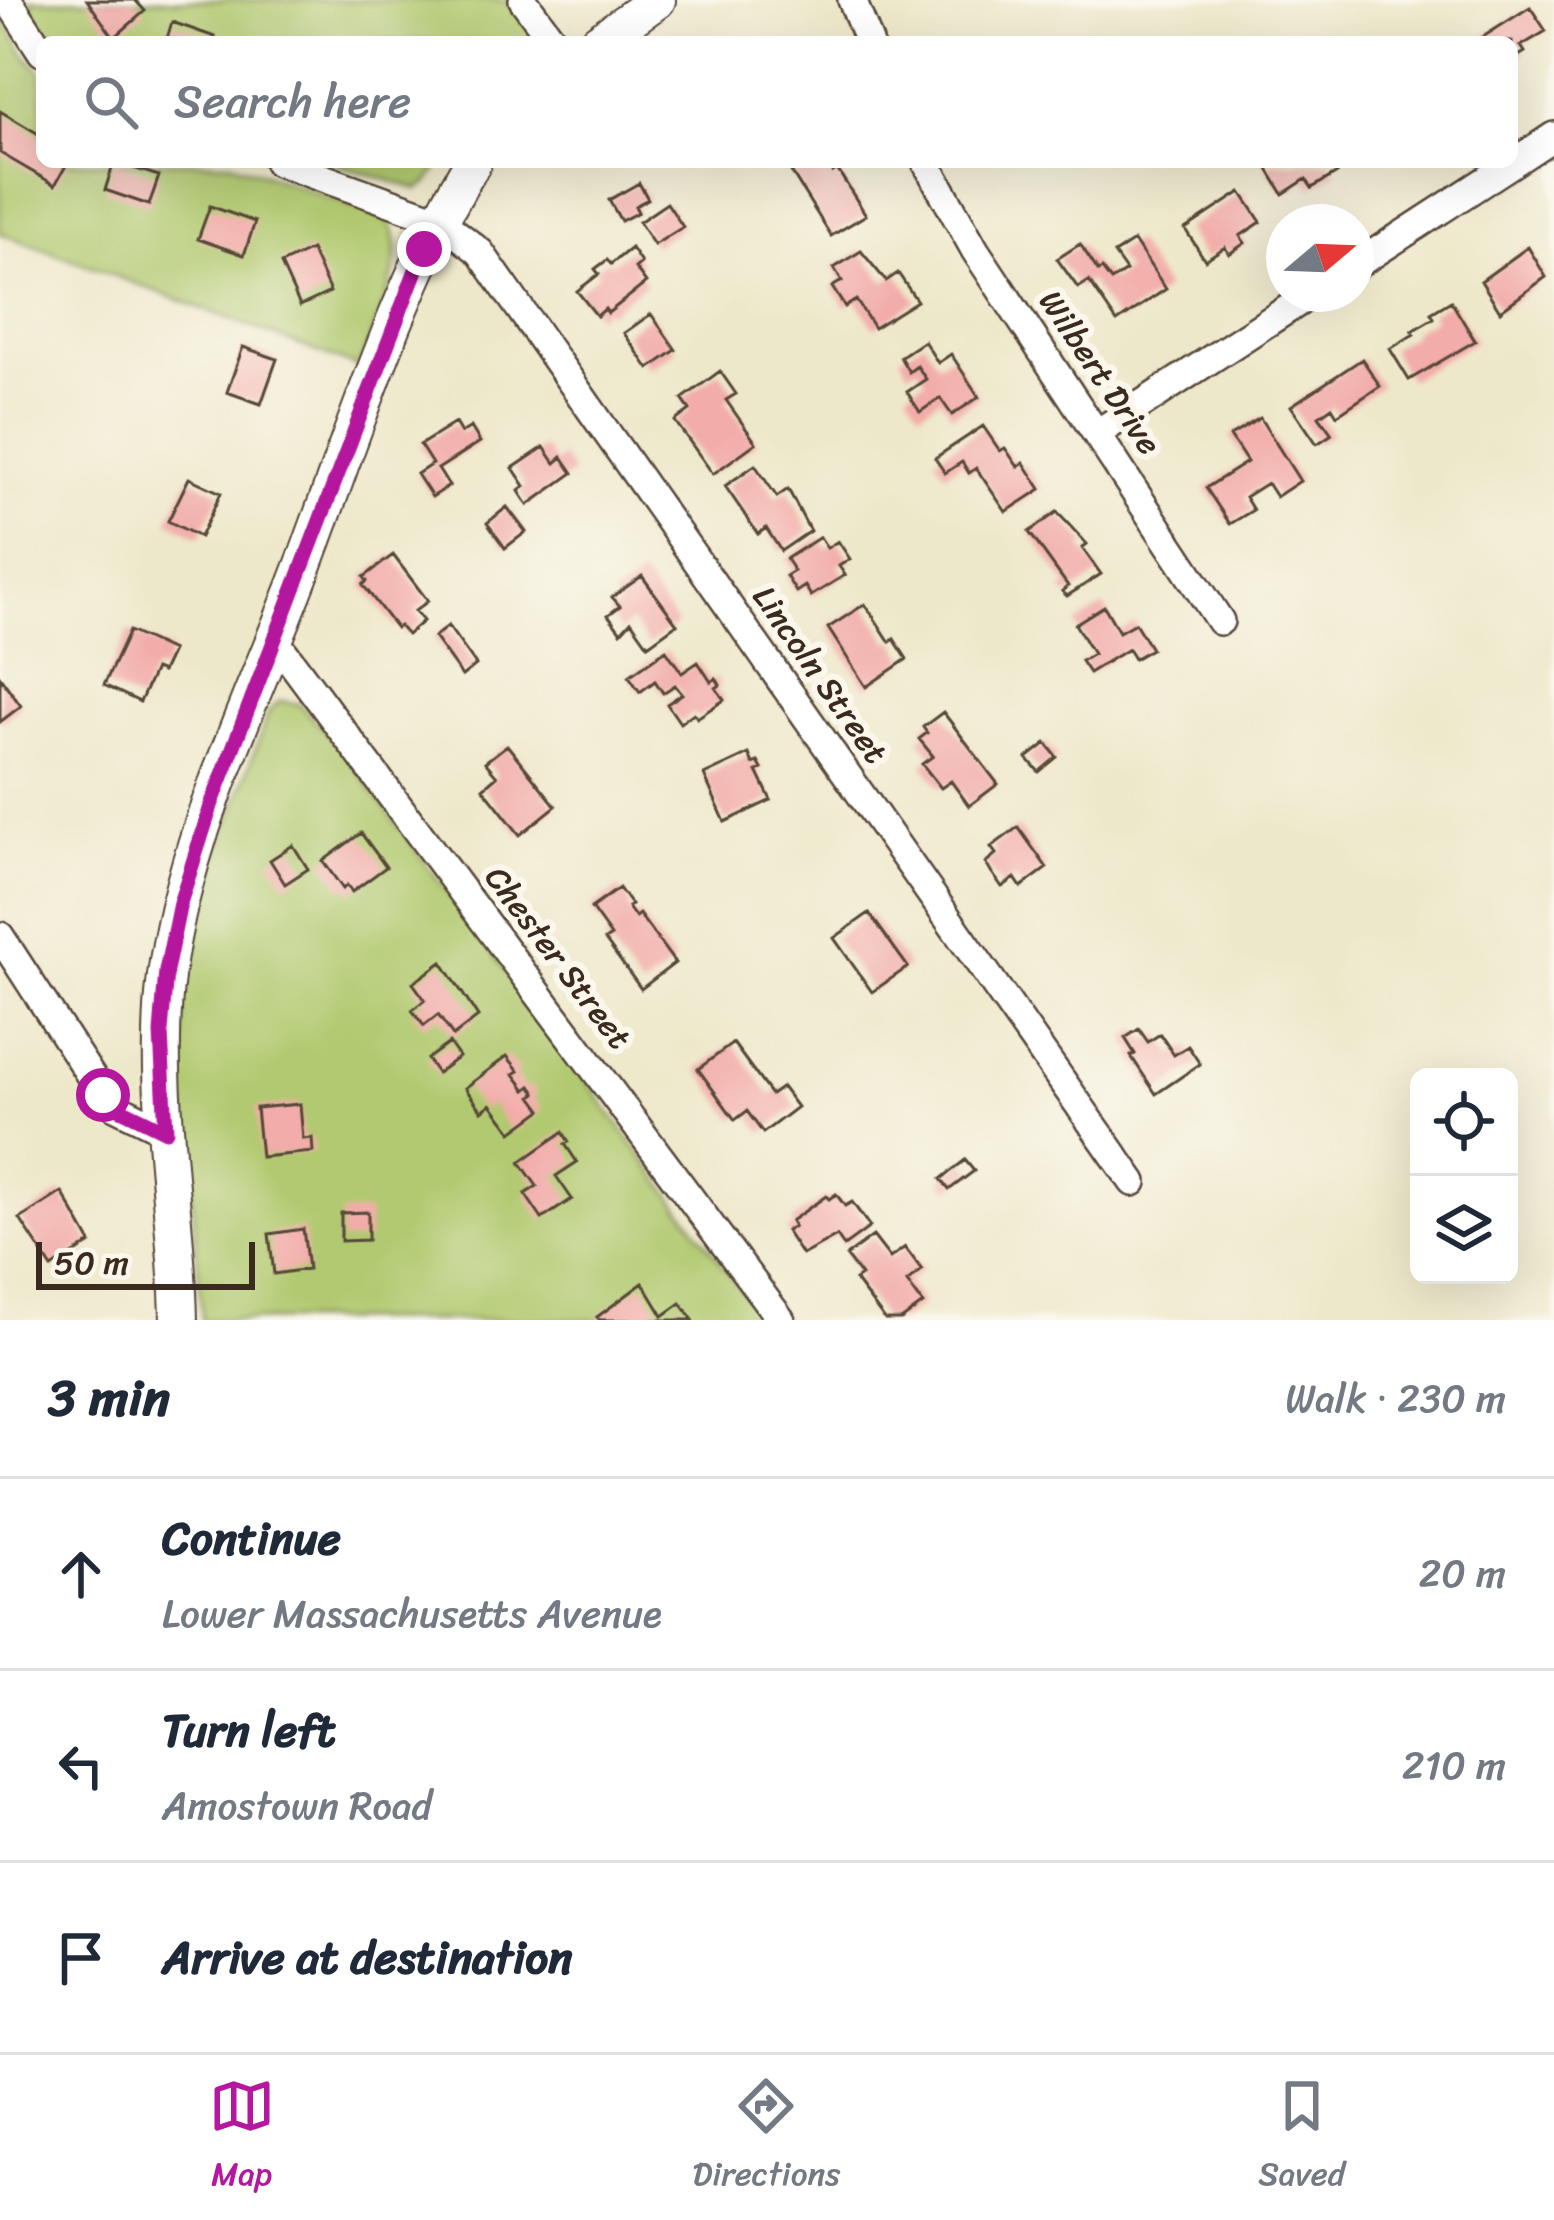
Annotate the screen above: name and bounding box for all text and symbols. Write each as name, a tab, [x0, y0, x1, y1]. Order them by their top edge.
search box	[36, 36, 1518, 168]
text: Search here	[174, 62, 411, 142]
icon: search	[78, 69, 144, 135]
north arrow	[1266, 204, 1374, 312]
route end	[397, 222, 451, 276]
street label: Wilbert Drive	[1023, 278, 1177, 467]
street label: Lincoln Street	[737, 573, 904, 776]
street label: Chester Street	[469, 853, 647, 1062]
route start	[76, 1068, 130, 1122]
map controls	[1410, 1068, 1518, 1284]
button: locate	[1410, 1068, 1518, 1176]
button: layers	[1410, 1176, 1518, 1284]
text: 50 m	[54, 1234, 129, 1292]
scale bar	[36, 1236, 255, 1289]
text: 3 min	[48, 1353, 170, 1443]
text: Walk · 230 m	[1285, 1364, 1506, 1433]
text: Continue	[162, 1499, 341, 1579]
text: 20 m	[1419, 1539, 1506, 1608]
icon: ahead	[48, 1541, 114, 1607]
text: Lower Massachusetts Avenue	[162, 1579, 662, 1648]
text: Turn left	[162, 1691, 335, 1771]
text: 210 m	[1402, 1731, 1506, 1800]
icon: left	[48, 1733, 114, 1799]
text: Amostown Road	[162, 1771, 432, 1840]
text: Arrive at destination	[162, 1918, 572, 1998]
icon: arrive	[48, 1925, 114, 1991]
tab: Map	[209, 2073, 275, 2203]
tab: Directions	[693, 2073, 840, 2203]
tab: Saved	[1258, 2073, 1345, 2203]

